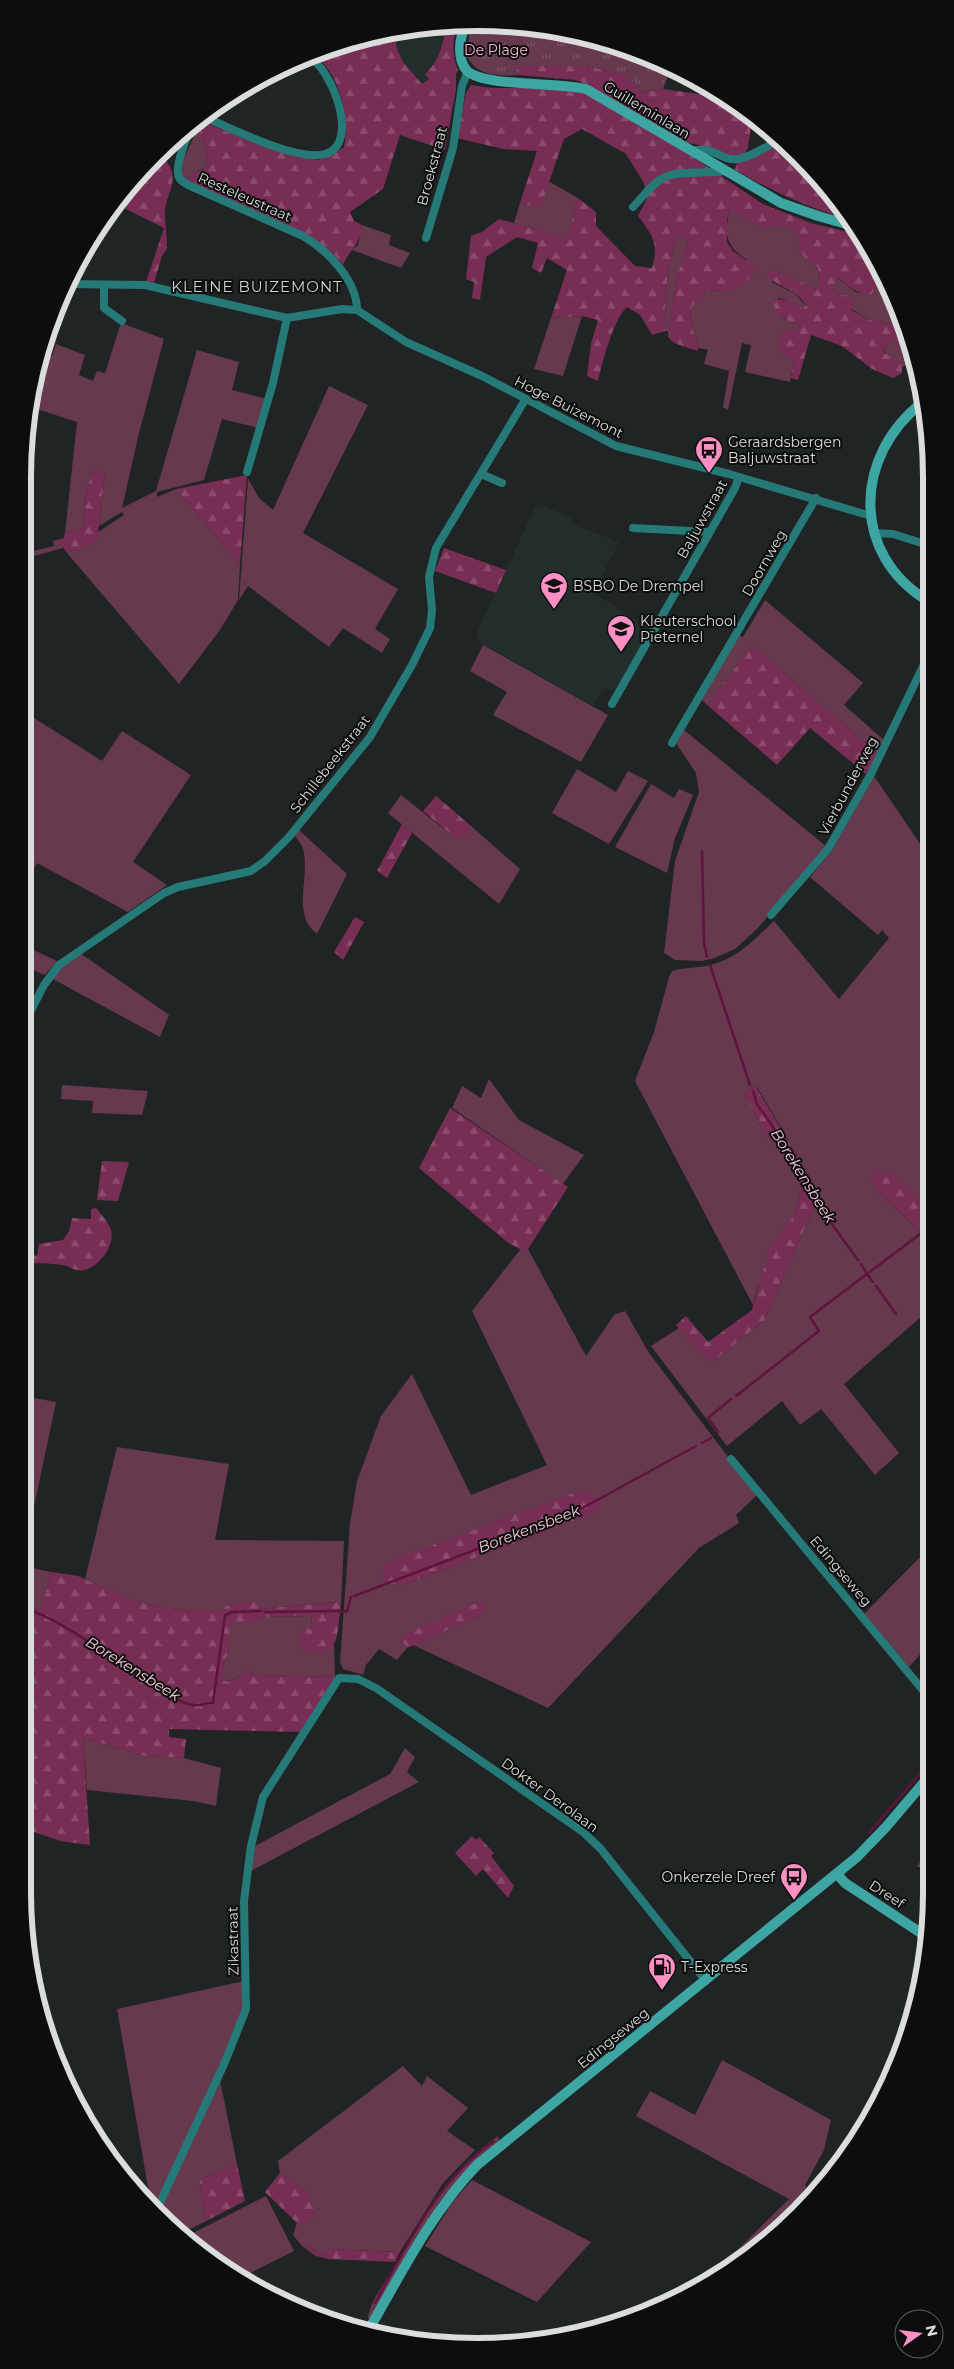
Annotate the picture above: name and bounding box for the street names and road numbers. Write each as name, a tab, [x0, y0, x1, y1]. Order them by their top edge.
street label: Guilleminlaan	[600, 77, 694, 143]
street label: Broekstraat	[413, 124, 451, 208]
street label: Resteleustraat	[195, 168, 295, 226]
street label: Hoge Buizemont	[512, 372, 627, 442]
street label: Baljuwstraat	[673, 476, 731, 562]
street label: Doornweg	[738, 526, 790, 600]
street label: Schillebeekstraat	[286, 711, 374, 817]
street label: Vierbunderweg	[814, 733, 882, 839]
street label: Edingseweg	[806, 1532, 876, 1610]
street label: Dokter Derolaan	[498, 1754, 602, 1836]
street label: Dreef	[866, 1876, 909, 1913]
street label: Zikastraat	[223, 1906, 243, 1976]
street label: Edingseweg	[574, 2004, 652, 2072]

